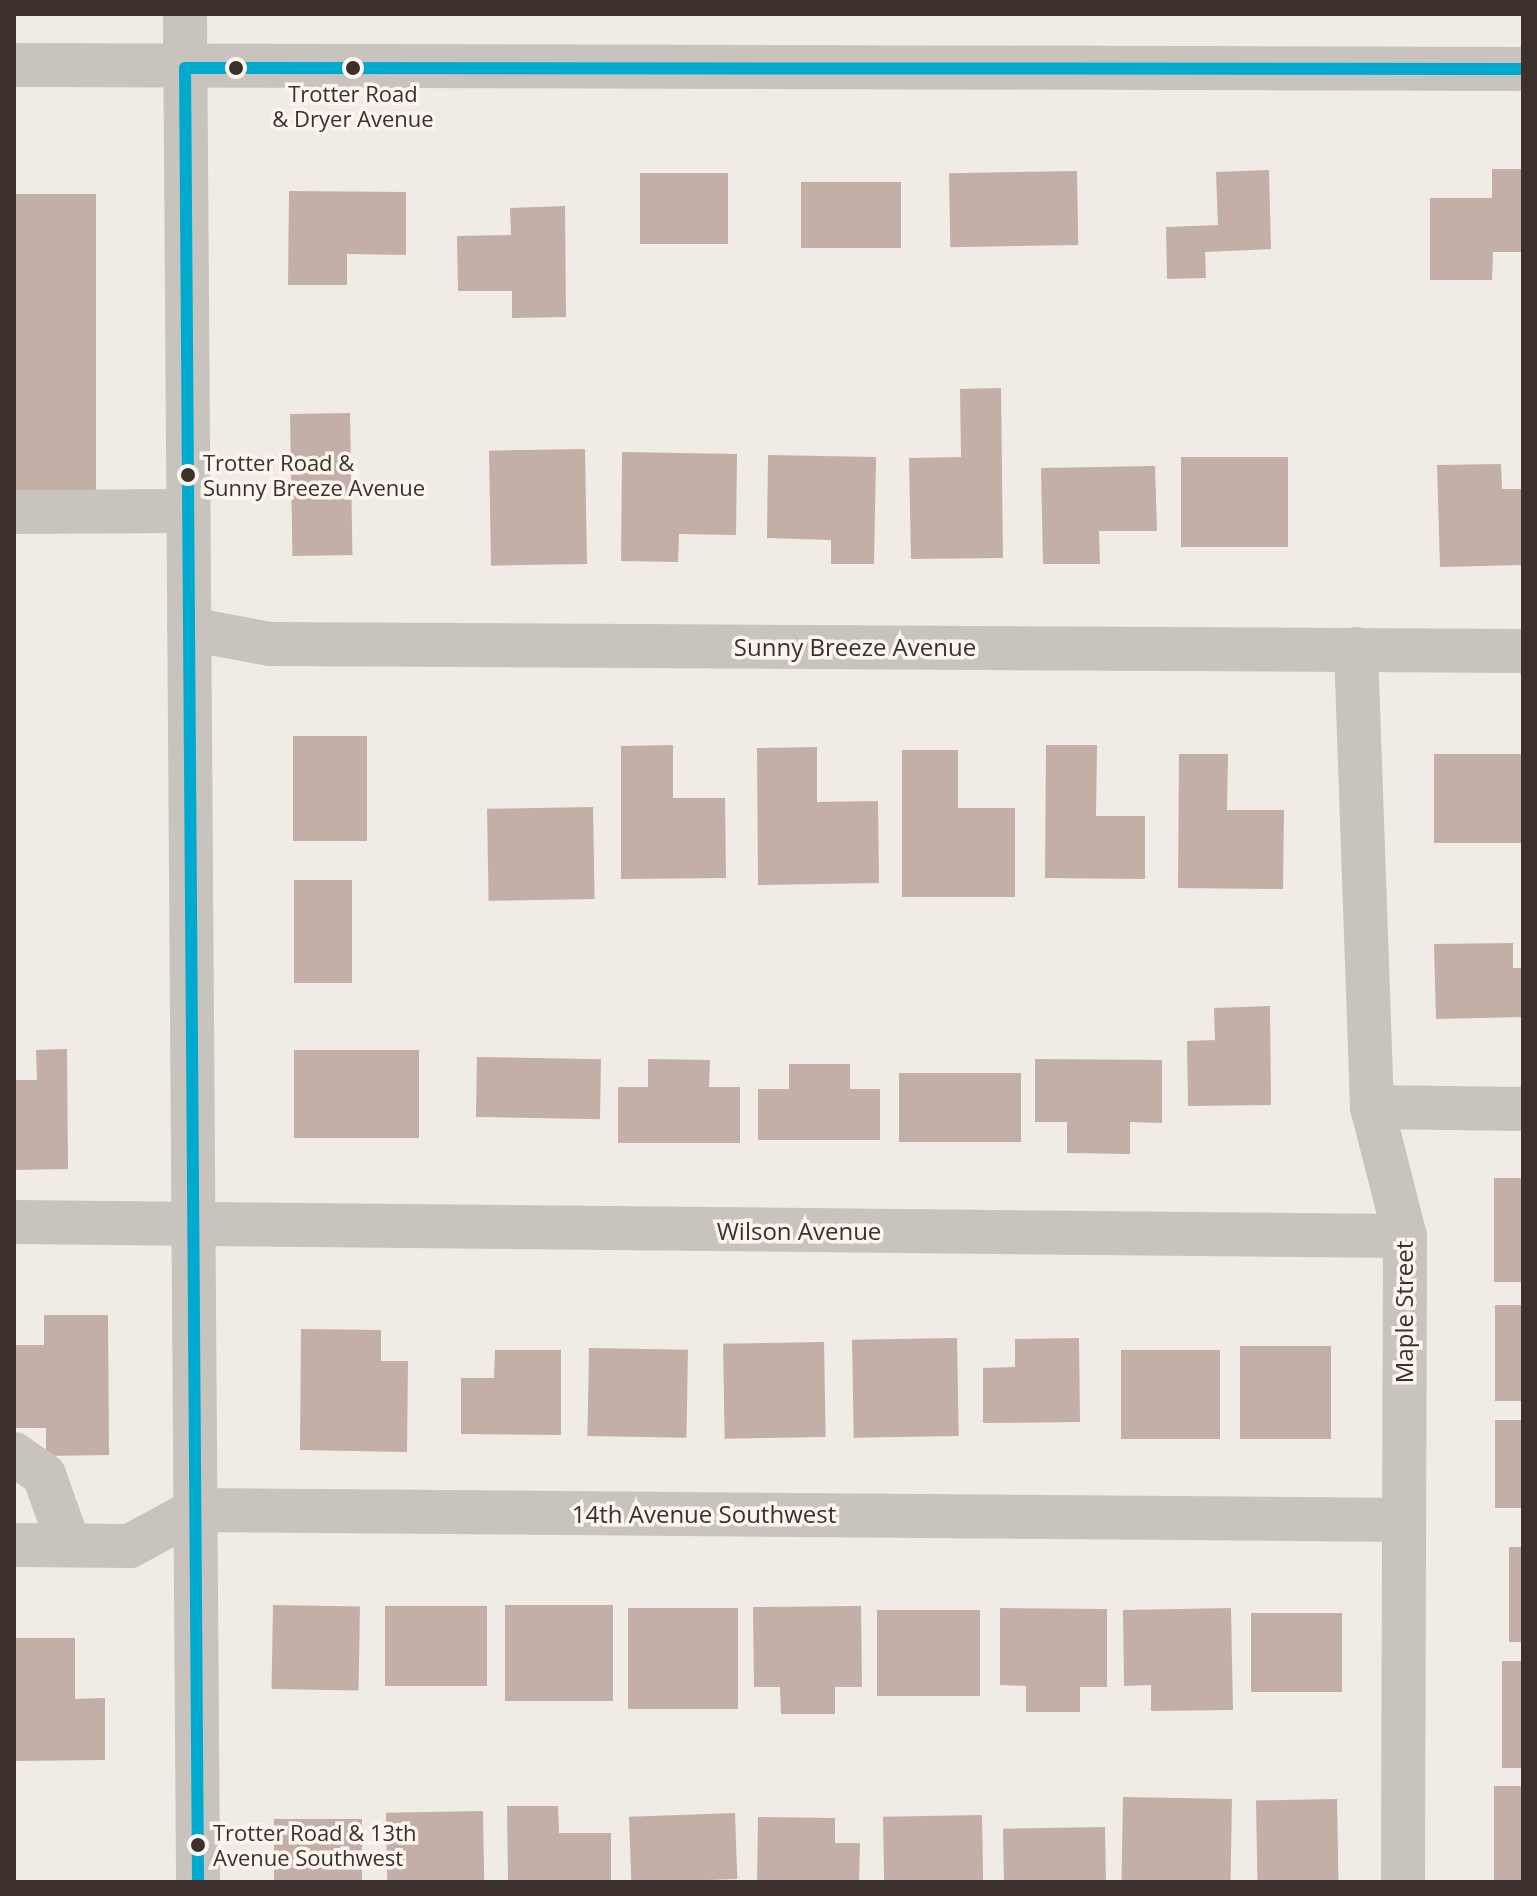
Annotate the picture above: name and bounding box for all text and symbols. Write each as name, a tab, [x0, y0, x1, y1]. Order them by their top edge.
unlabelled marker	[228, 60, 244, 76]
marker: Trotter Road & Dryer Avenue	[345, 60, 361, 76]
place label: Trotter Road & Dryer Avenue	[272, 80, 434, 132]
place label: Trotter Road & Sunny Breeze Avenue	[203, 449, 425, 500]
marker: Trotter Road & Sunny Breeze Avenue	[180, 467, 196, 483]
street label: Sunny Breeze Avenue	[734, 633, 976, 661]
street label: Wilson Avenue	[717, 1217, 881, 1245]
street label: Maple Street	[1390, 1241, 1418, 1383]
street label: 14th Avenue Southwest	[572, 1500, 836, 1528]
place label: Trotter Road & 13th Avenue Southwest	[213, 1819, 417, 1870]
marker: Trotter Road & 13th Avenue Southwest	[190, 1837, 206, 1853]

